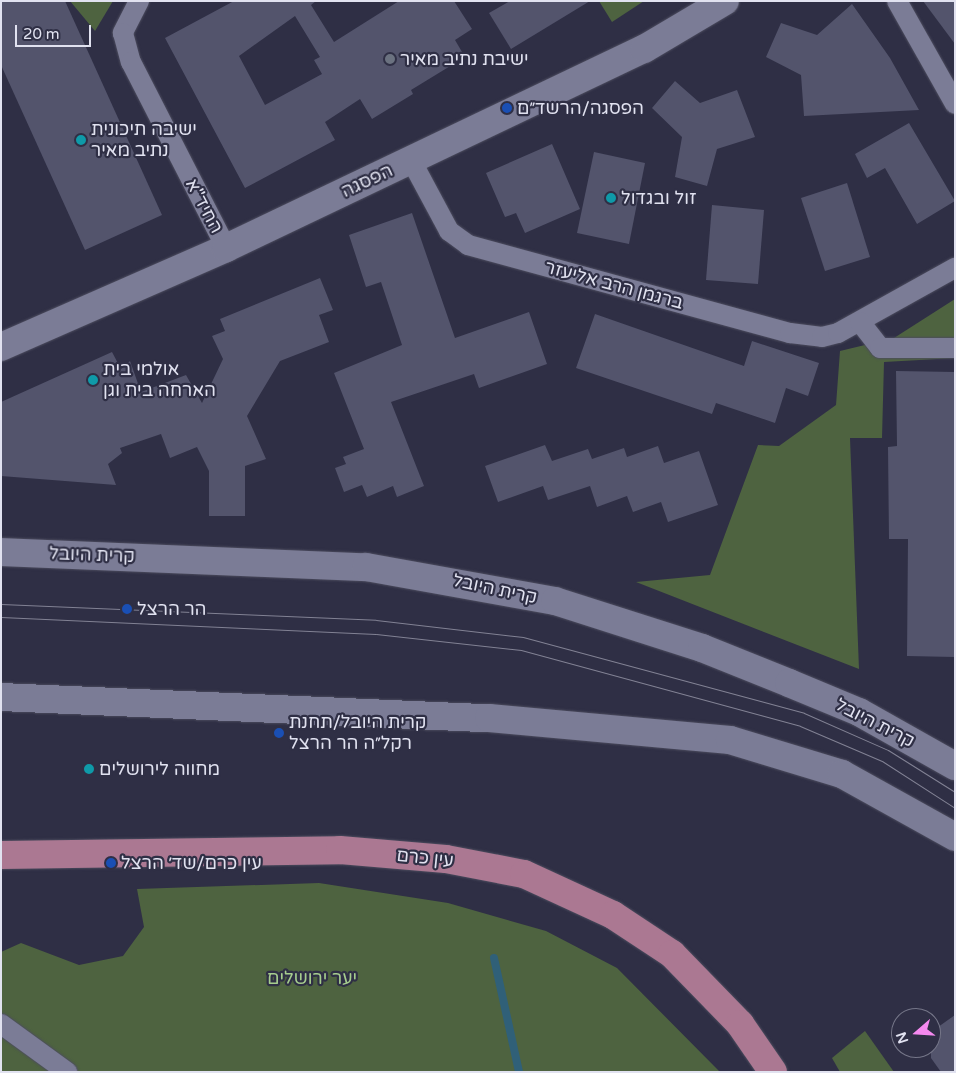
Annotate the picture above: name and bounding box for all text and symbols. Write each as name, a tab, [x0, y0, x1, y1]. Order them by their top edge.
scale bar	[18, 15, 94, 47]
text: 20 m	[23, 25, 60, 43]
place label: ישיבת נתיב מאיר	[400, 48, 529, 70]
marker: ישיבת נתיב מאיר	[384, 53, 396, 65]
place label: הפסגה/הרשד״ם	[517, 97, 644, 119]
marker: הפסגה/הרשד״ם	[501, 102, 513, 114]
place label: ישיבה תיכונית נתיב מאיר	[91, 119, 197, 162]
marker: ישיבה תיכונית נתיב מאיר	[75, 134, 87, 146]
street label: הפסגה	[338, 160, 396, 202]
street label: החיד"א	[181, 175, 227, 237]
place label: זול ובגדול	[621, 187, 696, 209]
marker: זול ובגדול	[605, 192, 617, 204]
street label: ברגמן הרב אליעזר	[542, 256, 686, 314]
place label: אולמי בית הארחה בית וגן	[103, 359, 216, 402]
marker: אולמי בית הארחה בית וגן	[87, 374, 99, 386]
street label: קרית היובל	[49, 543, 135, 567]
street label: קרית היובל	[451, 570, 539, 608]
place label: הר הרצל	[137, 598, 206, 620]
marker: הר הרצל	[121, 603, 133, 615]
street label: קרית היובל	[832, 694, 918, 752]
place label: קרית היובל/תחנת רקל״ה הר הרצל	[289, 712, 426, 754]
marker: קרית היובל/תחנת רקל״ה הר הרצל	[273, 727, 285, 739]
place label: מחווה לירושלים	[99, 758, 220, 780]
marker: מחווה לירושלים	[83, 763, 95, 775]
street label: עין כרם	[395, 844, 455, 872]
place label: עין כרם/שד׳ הרצל	[121, 852, 262, 874]
marker: עין כרם/שד׳ הרצל	[105, 857, 117, 869]
park label: יער ירושלים	[267, 967, 357, 989]
north arrow	[891, 1008, 941, 1058]
text: N	[892, 1030, 912, 1046]

